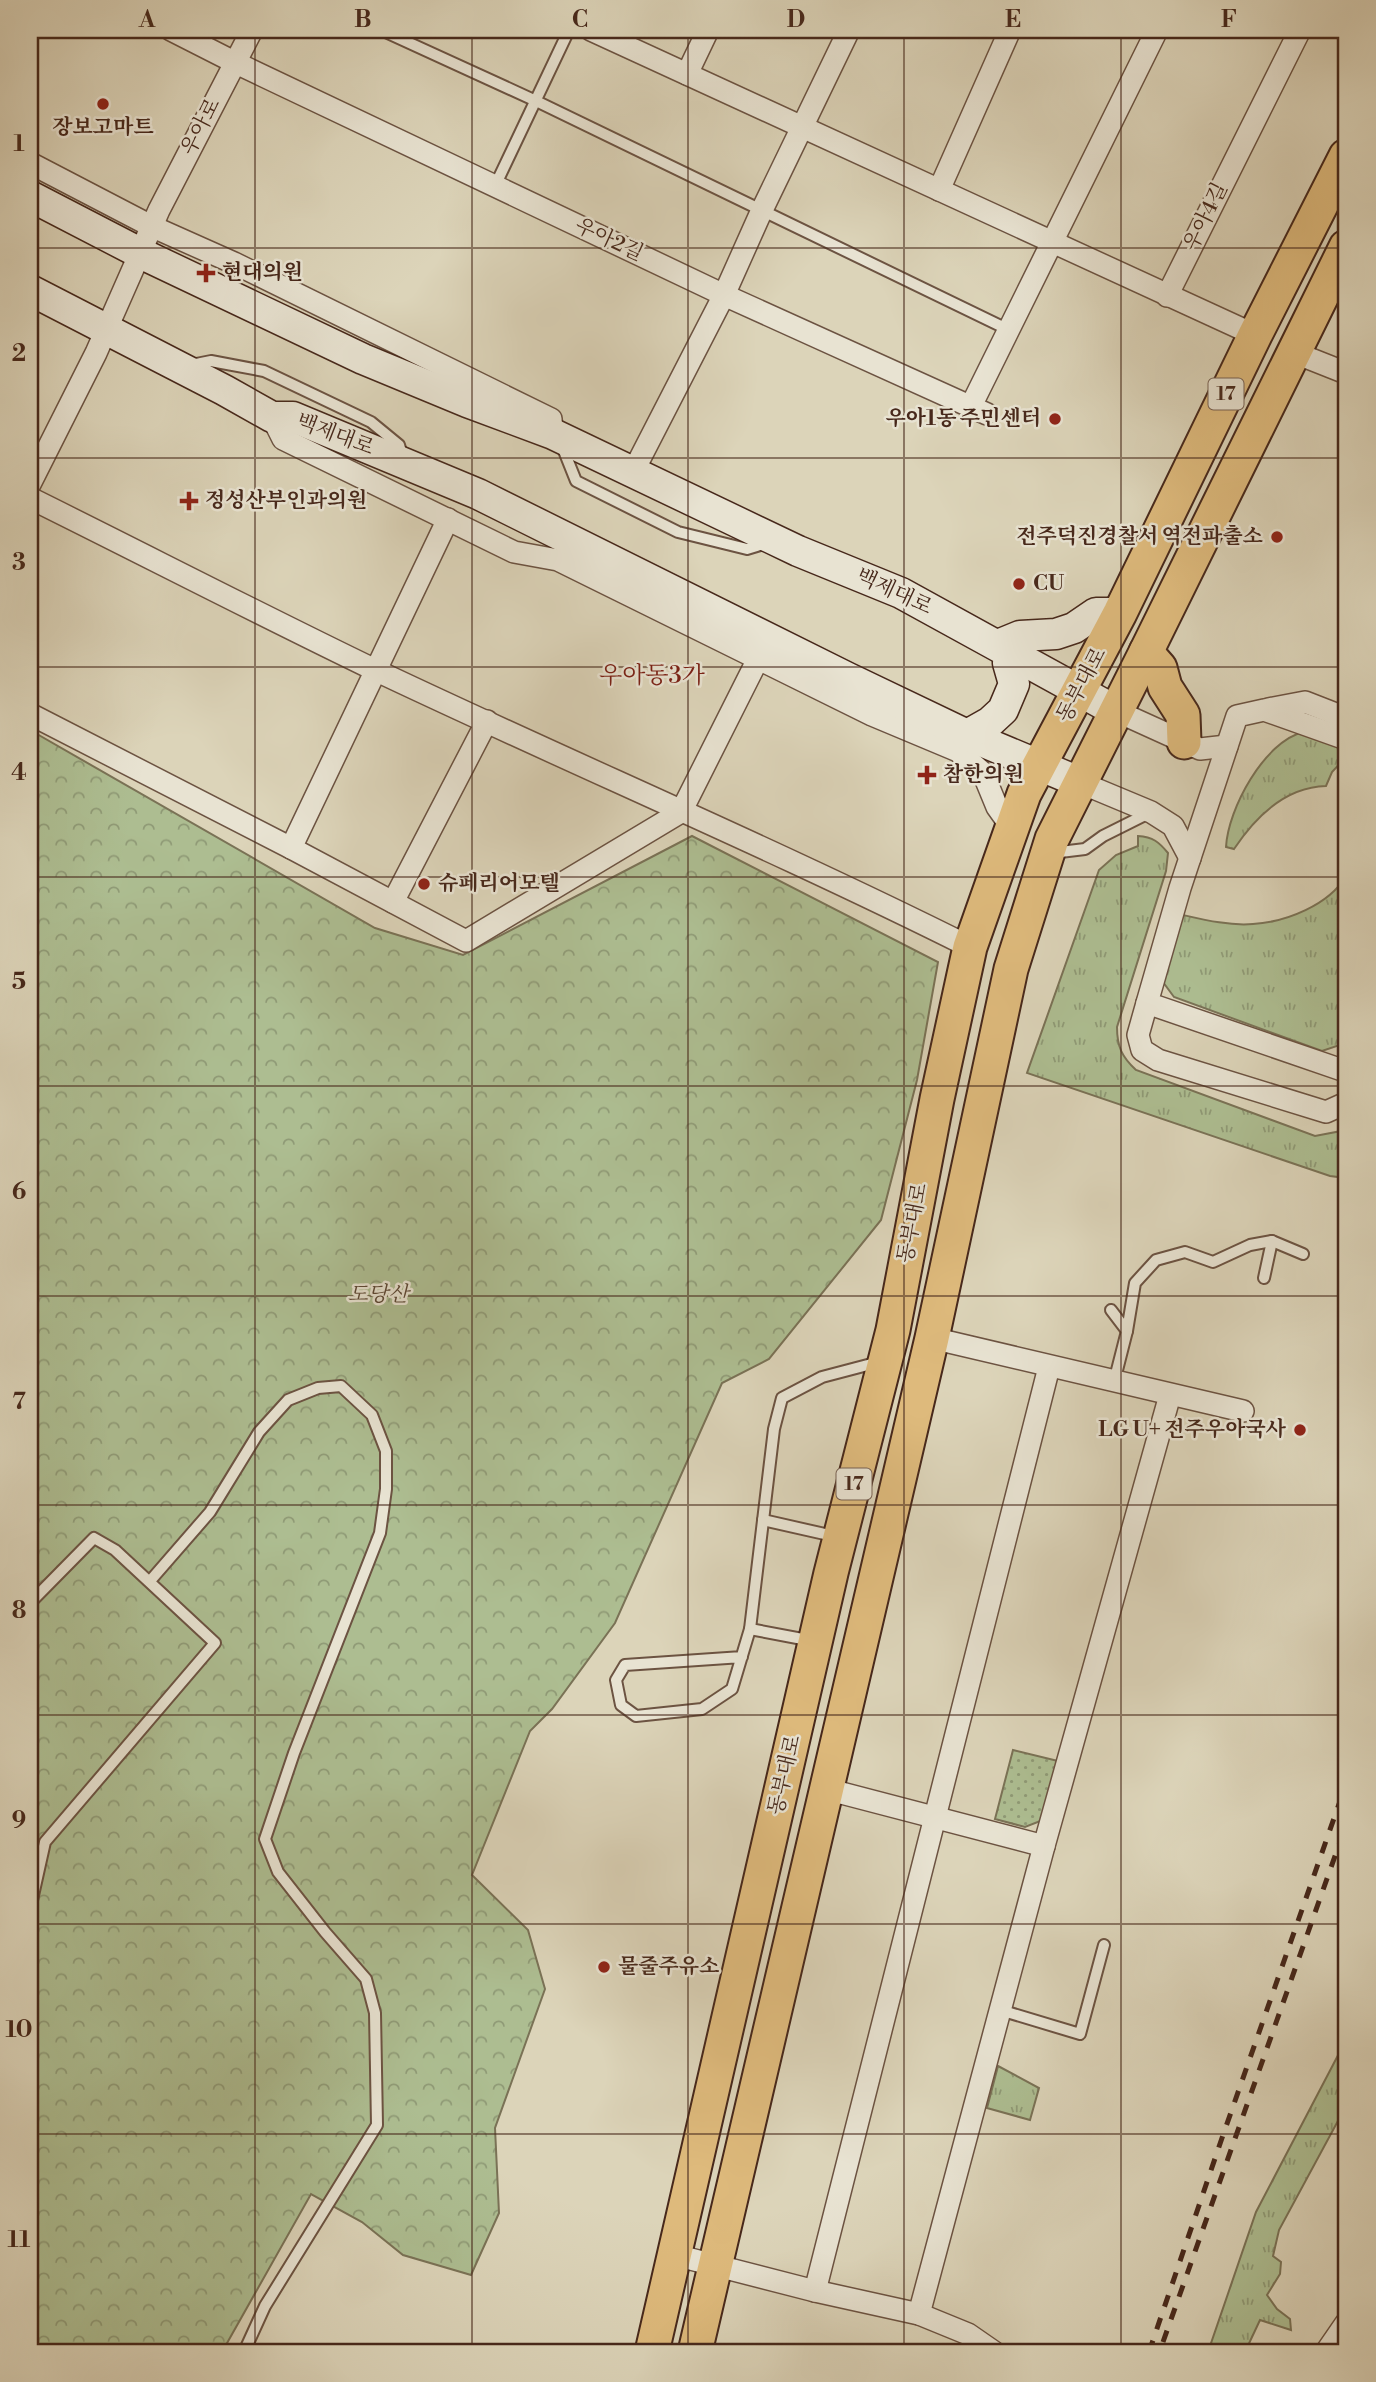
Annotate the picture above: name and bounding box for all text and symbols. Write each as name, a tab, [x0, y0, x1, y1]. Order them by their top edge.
text: A	[138, 6, 156, 34]
text: B	[354, 6, 372, 34]
text: C	[572, 6, 588, 34]
text: D	[787, 6, 805, 34]
text: E	[1005, 6, 1021, 34]
text: F	[1221, 6, 1237, 34]
street label: 우아로	[176, 94, 226, 160]
marker: 장보고마트	[95, 96, 111, 112]
place label: 장보고마트	[52, 115, 154, 141]
text: 1	[13, 130, 25, 158]
street label: 우아4길	[1178, 178, 1234, 256]
street label: 우아2길	[571, 213, 647, 267]
place label: 현대의원	[222, 260, 303, 286]
marker: 현대의원	[196, 263, 216, 283]
text: 2	[12, 340, 26, 368]
road number: 17	[1208, 378, 1244, 410]
place label: 우아1동 주민센터	[886, 406, 1041, 432]
street label: 백제대로	[292, 408, 378, 462]
marker: 우아1동 주민센터	[1047, 411, 1063, 427]
place label: 정성산부인과의원	[205, 488, 367, 514]
marker: 정성산부인과의원	[179, 491, 199, 511]
place label: 전주덕진경찰서 역전파출소	[1016, 524, 1263, 550]
marker: 전주덕진경찰서 역전파출소	[1269, 529, 1285, 545]
text: 3	[12, 549, 26, 577]
street label: 백제대로	[852, 563, 936, 621]
place label: CU	[1033, 571, 1065, 597]
marker: CU	[1011, 576, 1027, 592]
street label: 동부대로	[1051, 643, 1113, 727]
district label: 우아동3가	[599, 661, 705, 691]
text: 4	[11, 759, 27, 787]
place label: 참한의원	[943, 762, 1024, 788]
marker: 참한의원	[917, 765, 937, 785]
place label: 슈페리어모텔	[438, 871, 560, 897]
marker: 슈페리어모텔	[416, 876, 432, 892]
text: 5	[12, 968, 26, 996]
text: 6	[12, 1178, 26, 1206]
street label: 동부대로	[892, 1181, 934, 1265]
park label: 도당산	[348, 1282, 411, 1308]
text: 7	[12, 1388, 26, 1416]
place label: LG U+ 전주우아국사	[1098, 1417, 1287, 1443]
marker: LG U+ 전주우아국사	[1292, 1422, 1308, 1438]
road number: 17	[836, 1468, 872, 1500]
text: 8	[12, 1597, 26, 1625]
street label: 동부대로	[763, 1733, 807, 1817]
text: 9	[12, 1807, 26, 1835]
place label: 물줄주유소	[618, 1954, 719, 1980]
marker: 물줄주유소	[596, 1959, 612, 1975]
text: 10	[5, 2016, 33, 2044]
text: 11	[8, 2226, 30, 2254]

